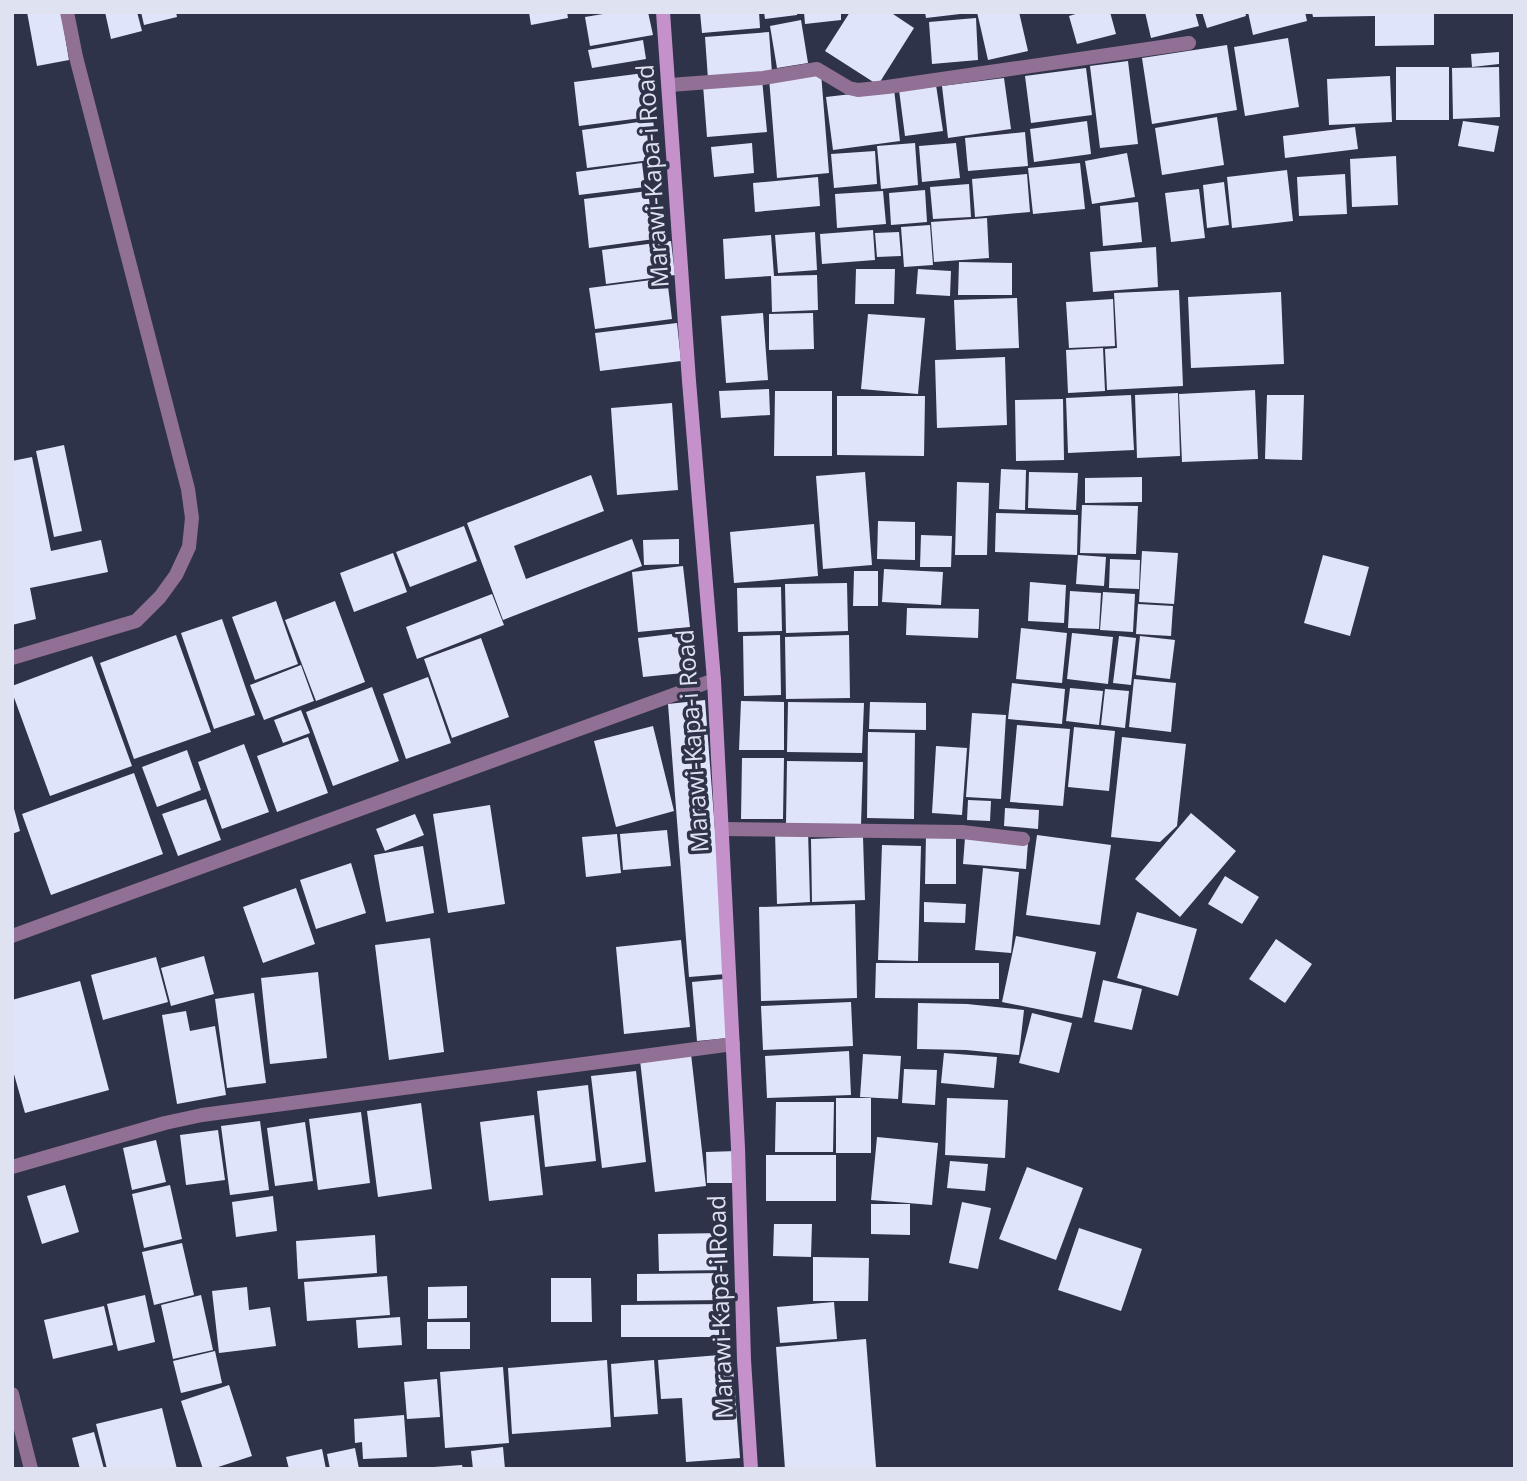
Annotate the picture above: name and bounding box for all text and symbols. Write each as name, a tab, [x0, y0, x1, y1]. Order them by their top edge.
street label: Marawi-Kapa-i Road	[627, 63, 676, 289]
street label: Marawi-Kapa-i Road	[667, 628, 716, 854]
street label: Marawi-Kapa-i Road	[699, 1195, 740, 1419]

